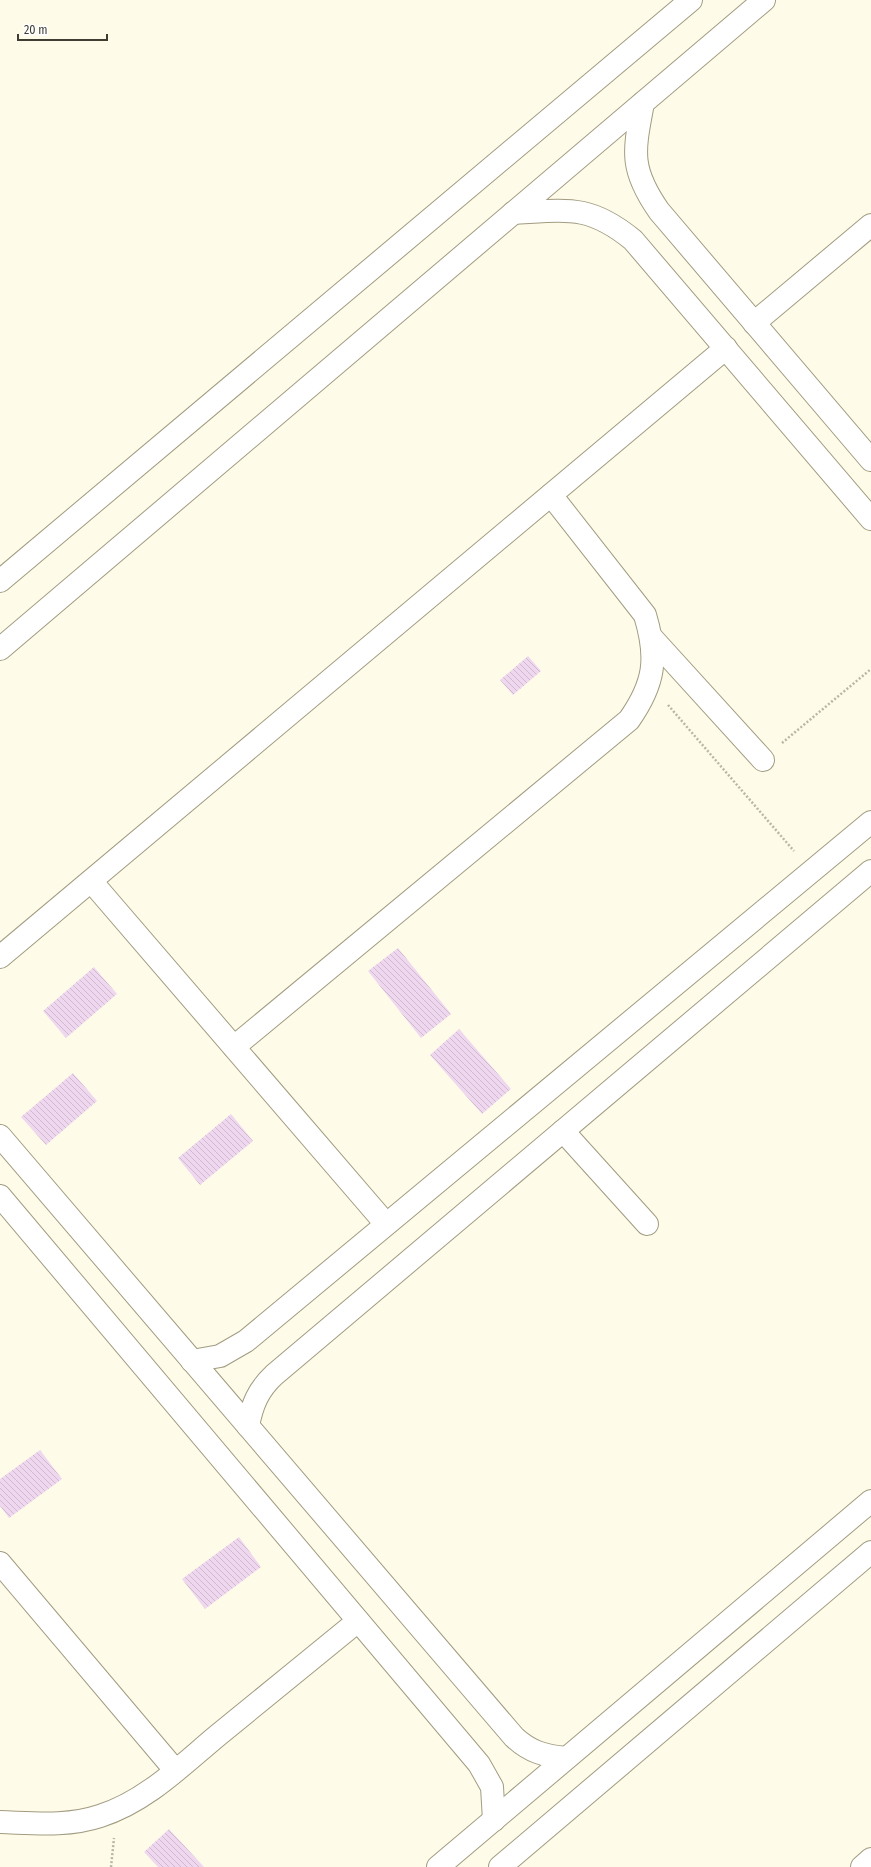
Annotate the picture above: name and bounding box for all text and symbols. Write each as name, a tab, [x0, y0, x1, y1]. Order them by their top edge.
scale bar	[18, 16, 107, 42]
text: 20 m	[24, 23, 48, 37]

